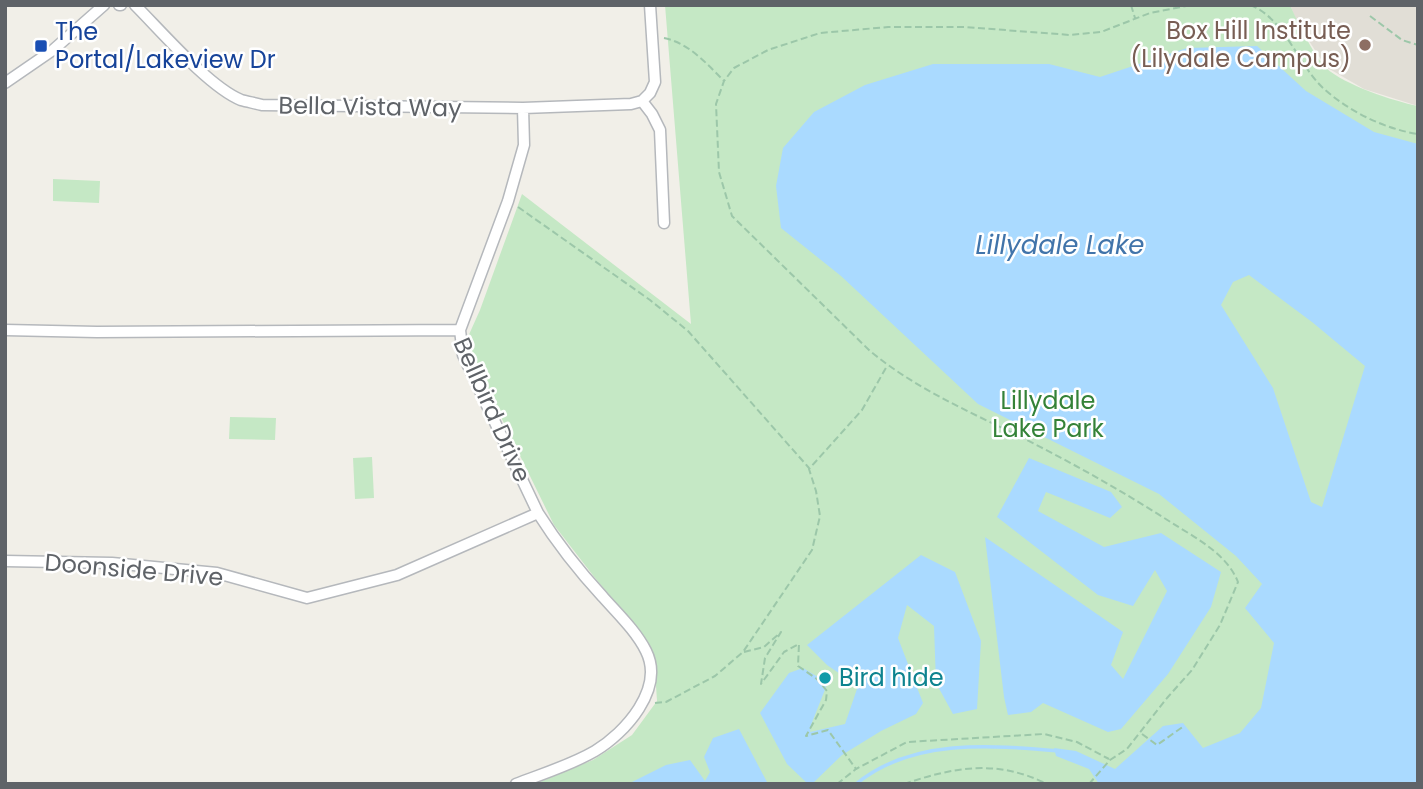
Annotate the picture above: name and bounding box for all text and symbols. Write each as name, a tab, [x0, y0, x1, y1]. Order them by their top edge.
place label: Box Hill Institute (Lilydale Campus)	[1130, 14, 1351, 75]
place label: The Portal/Lakeview Dr	[55, 15, 276, 76]
marker: Box Hill Institute (Lilydale Campus)	[1357, 37, 1373, 53]
marker: The Portal/Lakeview Dr	[33, 38, 49, 54]
street label: Bella Vista Way	[278, 88, 462, 125]
water label: Lillydale Lake	[976, 227, 1144, 263]
street label: Bellbird Drive	[446, 332, 539, 487]
park label: Lillydale Lake Park	[992, 384, 1104, 445]
street label: Doonside Drive	[43, 545, 225, 594]
place label: Bird hide	[839, 661, 944, 694]
marker: Bird hide	[817, 670, 833, 686]

